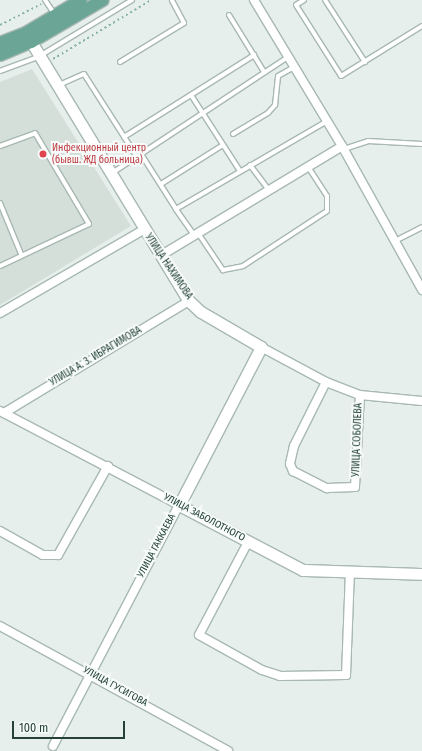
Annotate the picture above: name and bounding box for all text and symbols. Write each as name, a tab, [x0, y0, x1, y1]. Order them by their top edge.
place label: Инфекционный центр (бывш. ЖД больница)	[52, 142, 146, 166]
marker: Инфекционный центр (бывш. ЖД больница)	[37, 148, 49, 160]
street label: УЛИЦА НАХИМОВА	[142, 232, 194, 302]
street label: УЛИЦА А. З. ИБРАГИМОВА	[48, 325, 144, 389]
street label: УЛИЦА СОБОЛЕВА	[351, 403, 365, 477]
street label: УЛИЦА ЗАБОЛОТНОГО	[161, 491, 247, 545]
street label: УЛИЦА ГАККАЕВА	[135, 512, 179, 580]
street label: УЛИЦА ГУСИГОВА	[81, 664, 149, 710]
scale bar	[14, 713, 127, 739]
text: 100 m	[19, 721, 48, 735]

